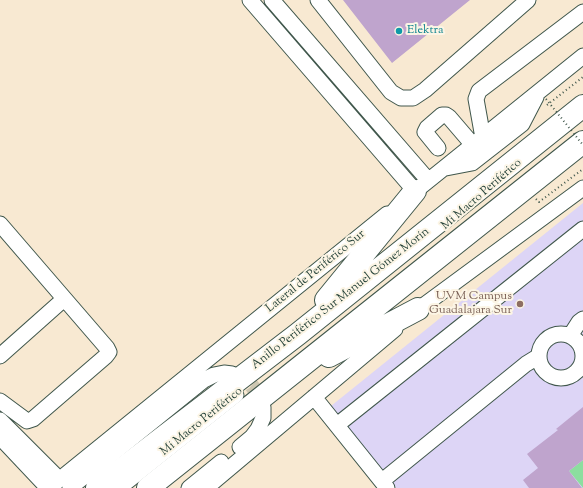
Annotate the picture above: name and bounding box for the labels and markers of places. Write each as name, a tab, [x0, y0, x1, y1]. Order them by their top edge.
place label: Elektra	[407, 24, 444, 38]
marker: Elektra	[394, 26, 404, 36]
place label: UVM Campus Guadalajara Sur	[429, 290, 512, 318]
marker: UVM Campus Guadalajara Sur	[515, 299, 525, 309]

